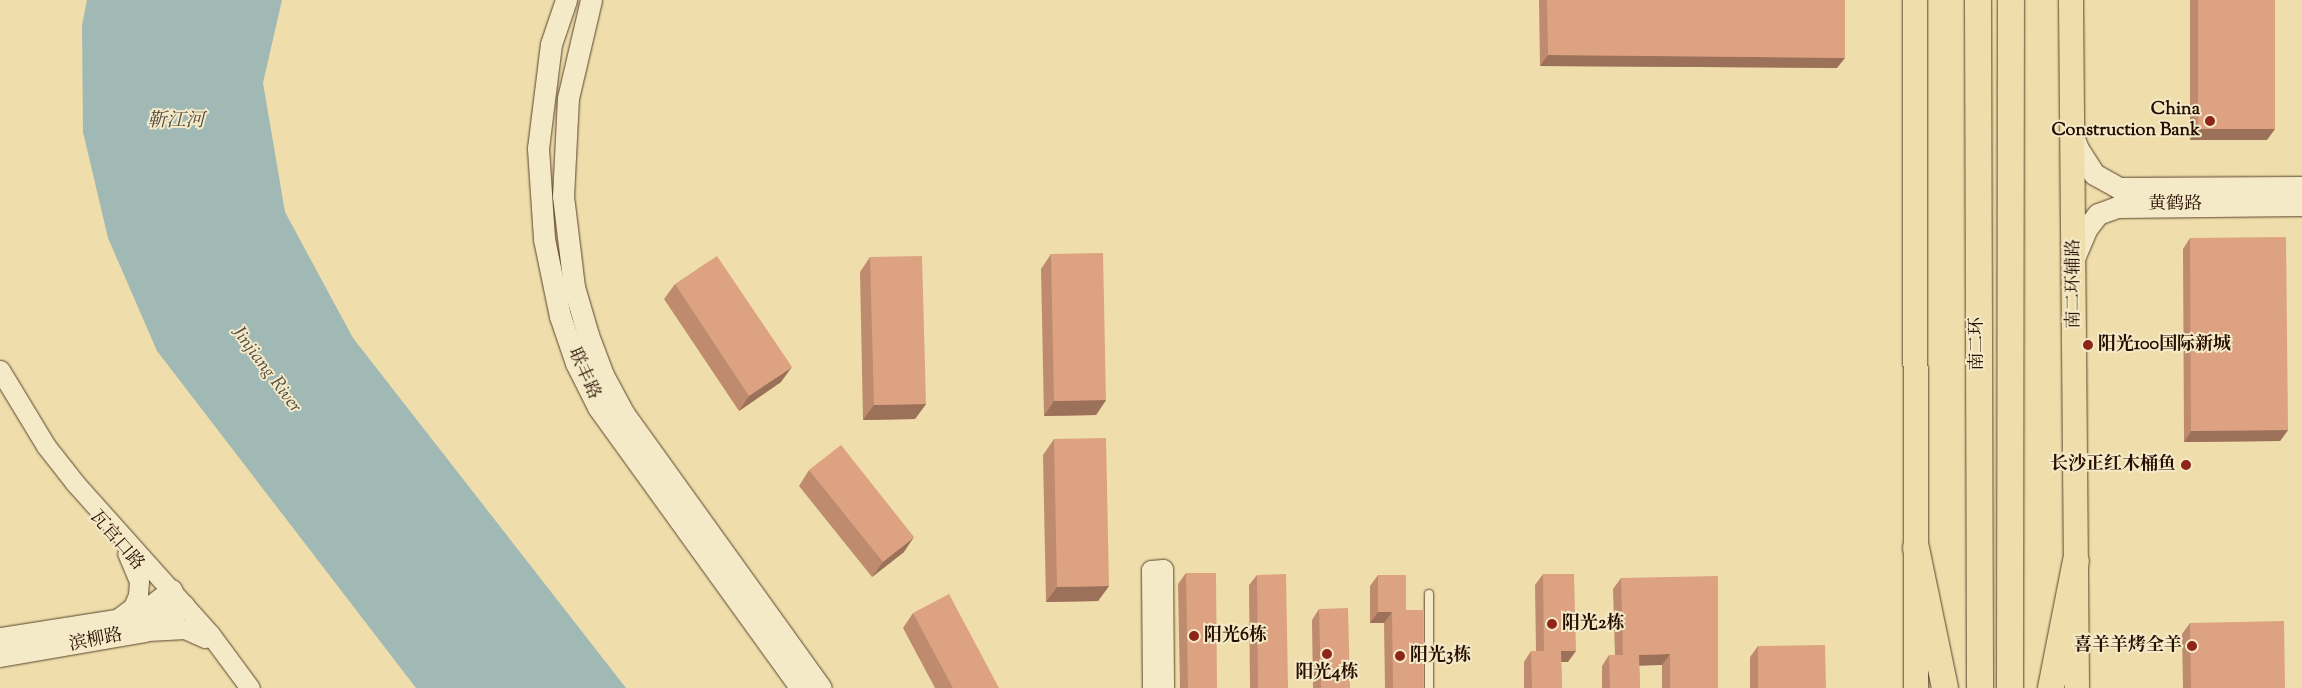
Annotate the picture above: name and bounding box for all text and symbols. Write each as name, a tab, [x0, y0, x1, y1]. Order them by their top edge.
place label: China Construction Bank	[2052, 100, 2200, 142]
water label: 靳江河	[148, 111, 204, 133]
marker: China Construction Bank	[2204, 115, 2216, 127]
street label: 黄鹤路	[2148, 194, 2202, 216]
street label: 南二环辅路	[2064, 239, 2086, 329]
street label: 南二环	[1967, 317, 1989, 371]
water label: Jinjiang River	[226, 322, 306, 418]
place label: 阳光100国际新城	[2098, 334, 2231, 356]
marker: 阳光100国际新城	[2082, 339, 2094, 351]
street label: 联丰路	[562, 345, 604, 403]
place label: 长沙正红木桶鱼	[2050, 454, 2176, 476]
marker: 长沙正红木桶鱼	[2180, 459, 2192, 471]
street label: 瓦官口路	[84, 507, 148, 575]
place label: 阳光2栋	[1562, 613, 1624, 635]
marker: 阳光2栋	[1546, 618, 1558, 630]
street label: 滨柳路	[67, 625, 125, 657]
place label: 阳光6栋	[1204, 625, 1267, 647]
marker: 阳光6栋	[1188, 630, 1200, 642]
place label: 喜羊羊烤全羊	[2074, 635, 2182, 657]
marker: 喜羊羊烤全羊	[2186, 640, 2198, 652]
place label: 阳光3栋	[1410, 645, 1471, 667]
marker: 阳光4栋	[1321, 648, 1333, 660]
marker: 阳光3栋	[1394, 650, 1406, 662]
place label: 阳光4栋	[1295, 662, 1359, 684]

